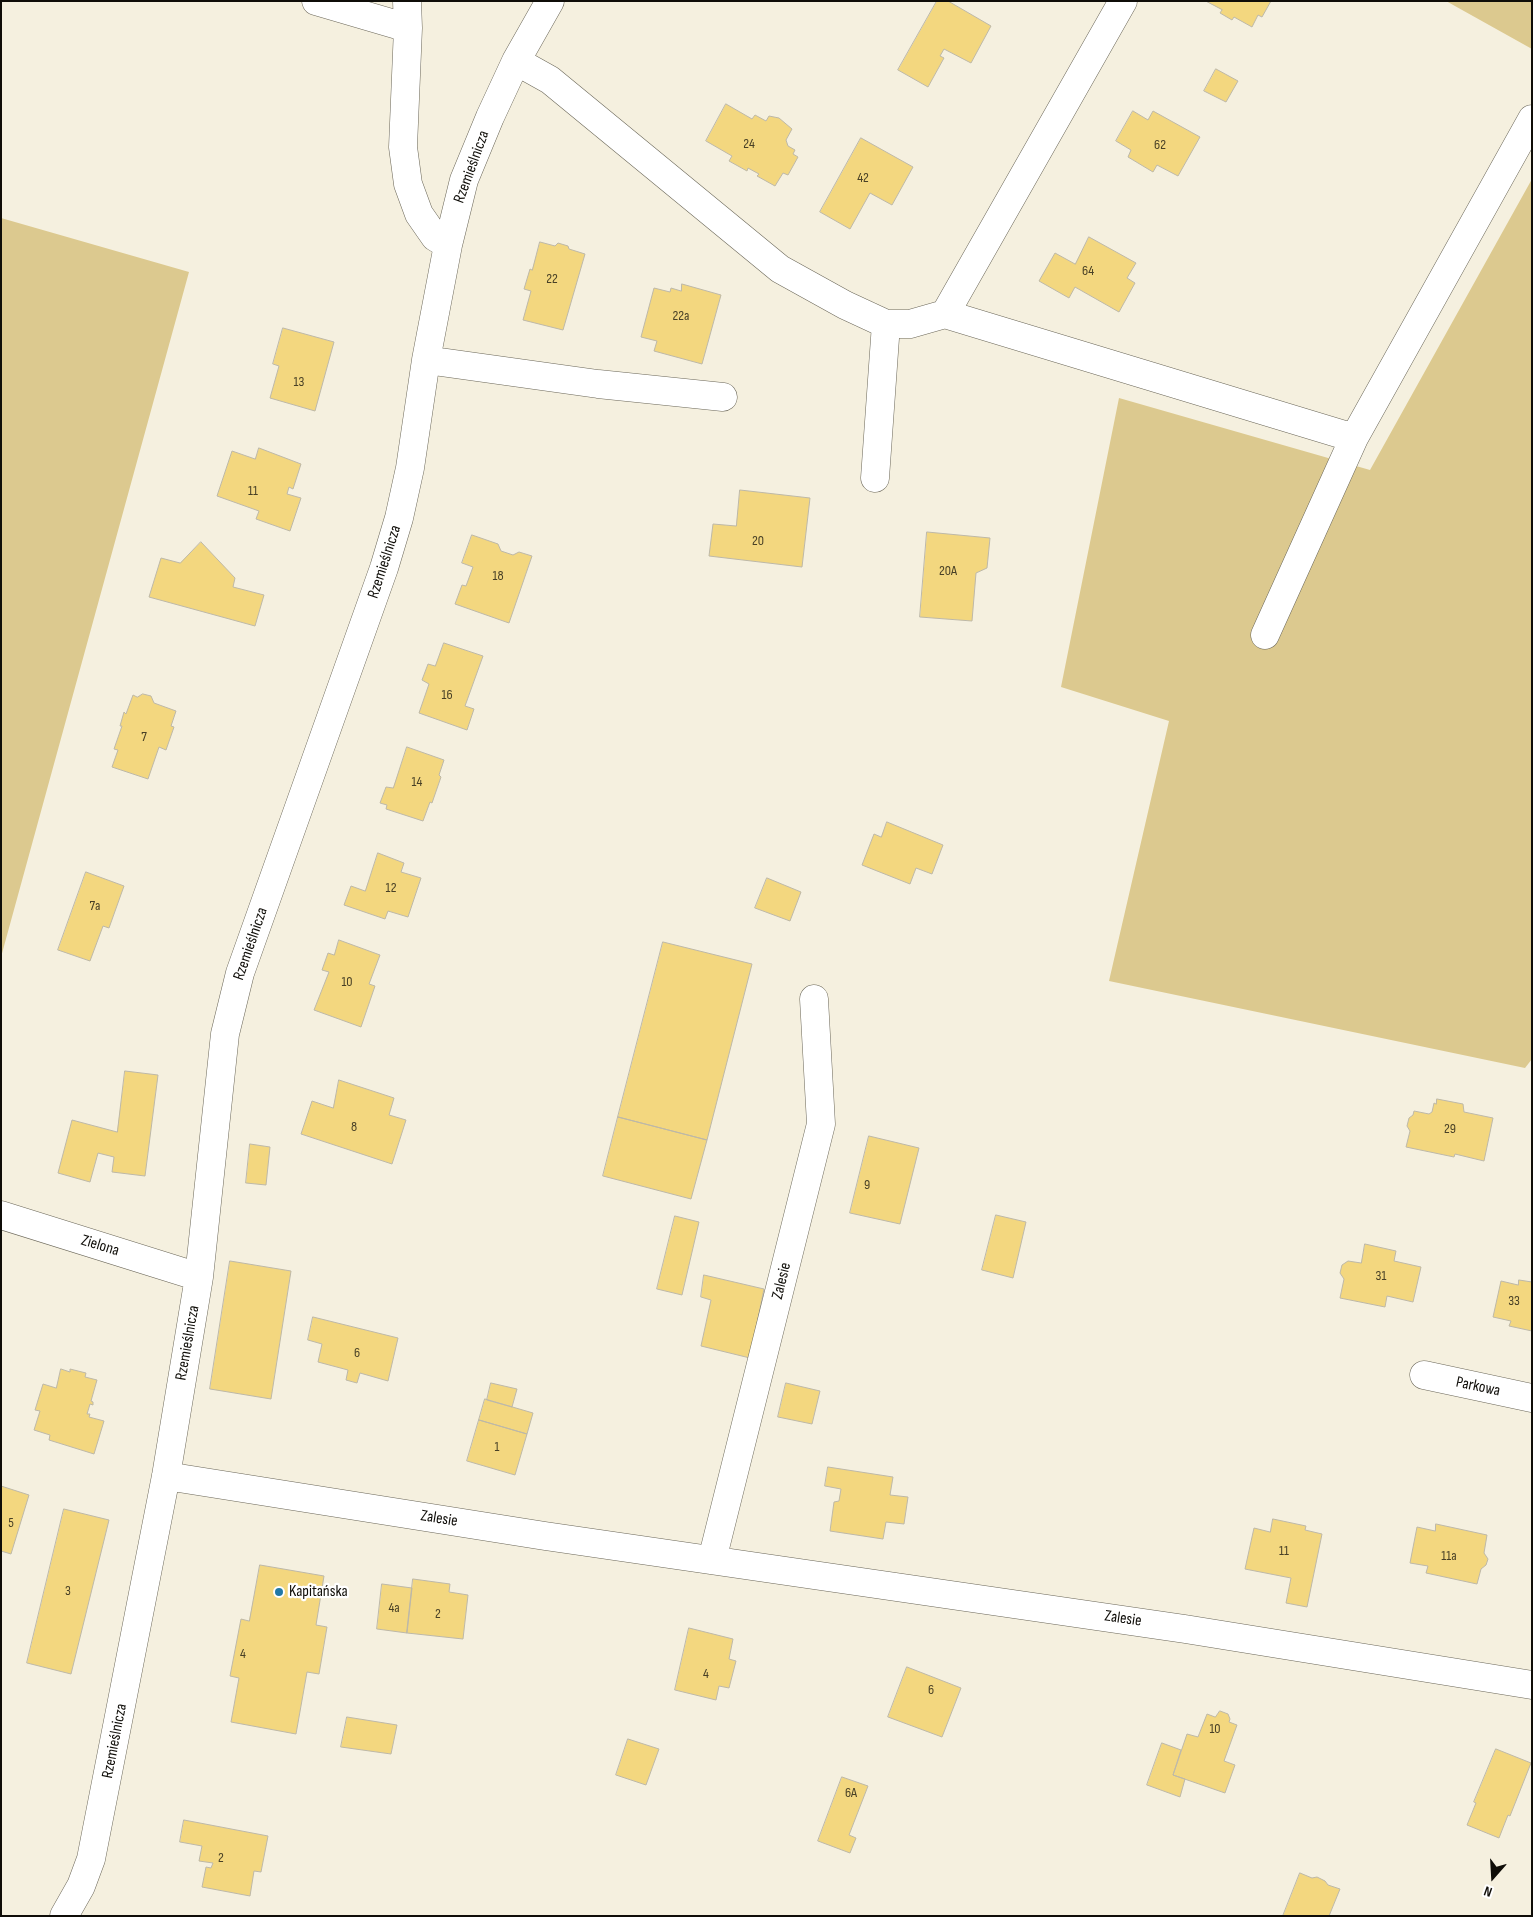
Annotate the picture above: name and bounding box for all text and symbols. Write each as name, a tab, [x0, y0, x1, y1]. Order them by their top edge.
street label: Rzemieślnicza	[450, 128, 494, 206]
house number: 24	[743, 136, 755, 152]
house number: 62	[1154, 137, 1166, 153]
house number: 42	[857, 170, 869, 186]
house number: 64	[1082, 263, 1094, 279]
house number: 22	[546, 271, 558, 287]
house number: 22a	[673, 308, 689, 324]
house number: 13	[294, 374, 304, 390]
house number: 11	[248, 483, 258, 499]
street label: Rzemieślnicza	[364, 523, 406, 601]
house number: 20	[752, 533, 764, 549]
house number: 20A	[939, 563, 957, 579]
house number: 18	[492, 568, 504, 584]
house number: 16	[441, 687, 453, 703]
house number: 7	[141, 729, 147, 745]
house number: 14	[412, 774, 422, 790]
house number: 12	[386, 880, 396, 896]
house number: 7a	[90, 898, 100, 914]
street label: Rzemieślnicza	[230, 905, 272, 983]
house number: 10	[341, 974, 353, 990]
house number: 8	[351, 1119, 357, 1135]
house number: 29	[1444, 1121, 1456, 1137]
house number: 9	[864, 1177, 870, 1193]
street label: Zielona	[79, 1231, 121, 1261]
street label: Zalesie	[768, 1261, 796, 1301]
house number: 31	[1376, 1268, 1386, 1284]
house number: 33	[1508, 1293, 1520, 1309]
street label: Rzemieślnicza	[172, 1304, 204, 1382]
house number: 6	[354, 1345, 360, 1361]
street label: Parkowa	[1454, 1373, 1502, 1401]
house number: 1	[495, 1439, 499, 1455]
street label: Zalesie	[419, 1507, 459, 1531]
house number: 5	[8, 1515, 14, 1531]
house number: 11	[1279, 1543, 1289, 1559]
house number: 11a	[1441, 1548, 1457, 1564]
place label: Kapitańska	[289, 1582, 348, 1602]
house number: 3	[65, 1583, 71, 1599]
marker: Kapitańska	[273, 1586, 285, 1598]
house number: 4a	[388, 1600, 400, 1616]
house number: 2	[435, 1606, 441, 1622]
street label: Zalesie	[1103, 1607, 1143, 1631]
house number: 4	[240, 1646, 246, 1662]
house number: 4	[703, 1666, 709, 1682]
house number: 6	[928, 1682, 934, 1698]
street label: Rzemieślnicza	[98, 1702, 132, 1780]
house number: 10	[1209, 1721, 1221, 1737]
house number: 6A	[845, 1785, 857, 1801]
house number: 2	[218, 1850, 224, 1866]
north arrow	[1468, 1852, 1518, 1902]
text: N	[1482, 1882, 1494, 1901]

